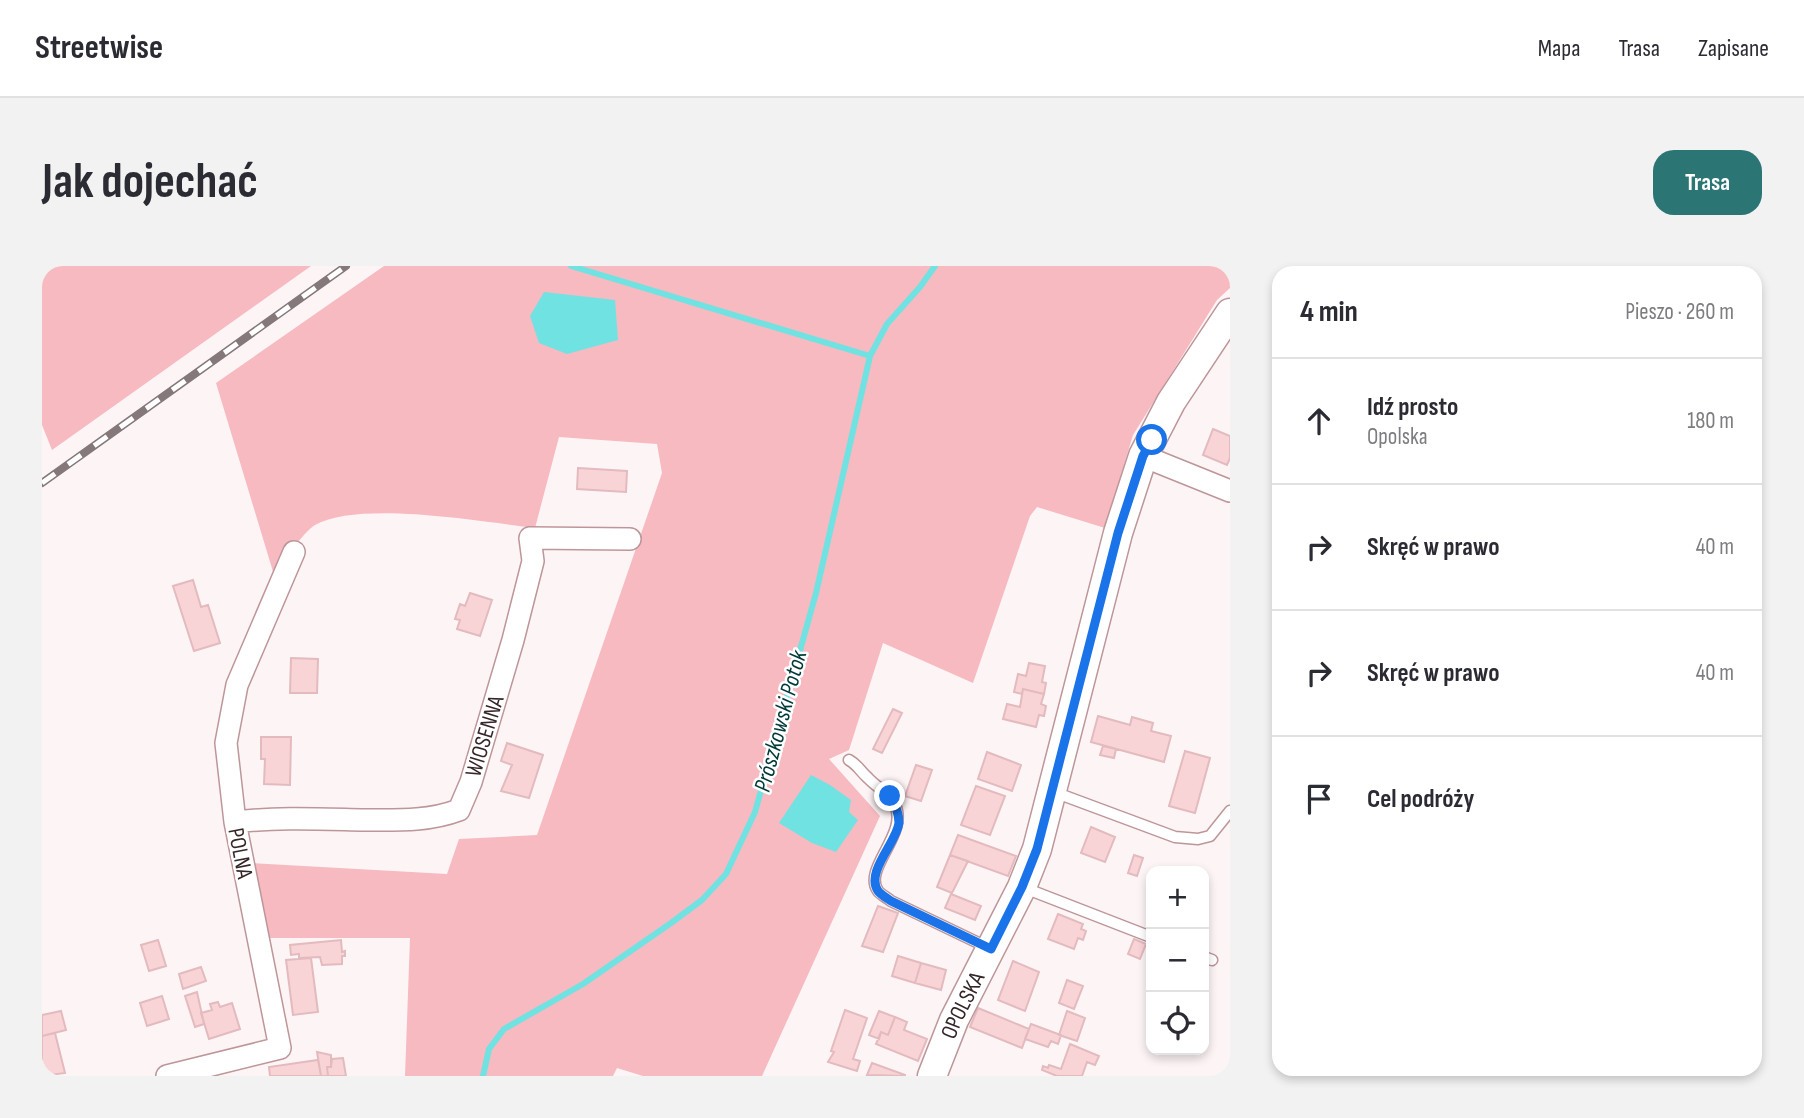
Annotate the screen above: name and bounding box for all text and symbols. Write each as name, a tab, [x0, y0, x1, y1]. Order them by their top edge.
text: Streetwise	[35, 28, 163, 68]
text: Mapa	[1538, 34, 1581, 63]
text: Trasa	[1619, 34, 1660, 63]
text: Zapisane	[1698, 34, 1769, 63]
button: Trasa	[1653, 150, 1762, 215]
text: Jak dojechać	[42, 153, 258, 212]
text: 4 min	[1300, 294, 1358, 330]
text: Pieszo · 260 m	[1625, 298, 1734, 326]
text: Idź prosto	[1367, 392, 1458, 423]
icon: ahead	[1300, 402, 1338, 440]
text: 180 m	[1687, 407, 1734, 435]
text: Opolska	[1367, 423, 1428, 451]
route start	[1136, 424, 1167, 455]
icon: right	[1300, 528, 1338, 566]
text: Skręć w prawo	[1367, 532, 1500, 563]
text: 40 m	[1696, 533, 1734, 561]
water label: Prószkowski Potok	[748, 646, 814, 795]
icon: right	[1300, 654, 1338, 692]
text: Skręć w prawo	[1367, 658, 1500, 689]
text: 40 m	[1696, 659, 1734, 687]
street label: WIOSENNA	[459, 692, 511, 780]
route end	[874, 780, 905, 811]
icon: arrive	[1300, 780, 1338, 818]
text: Cel podróży	[1367, 784, 1474, 815]
street label: POLNA	[221, 825, 259, 881]
map controls	[1146, 866, 1209, 1055]
button: +	[1146, 866, 1209, 929]
button: −	[1146, 929, 1209, 992]
street label: OPOLSKA	[935, 967, 991, 1043]
button: locate	[1146, 992, 1209, 1055]

